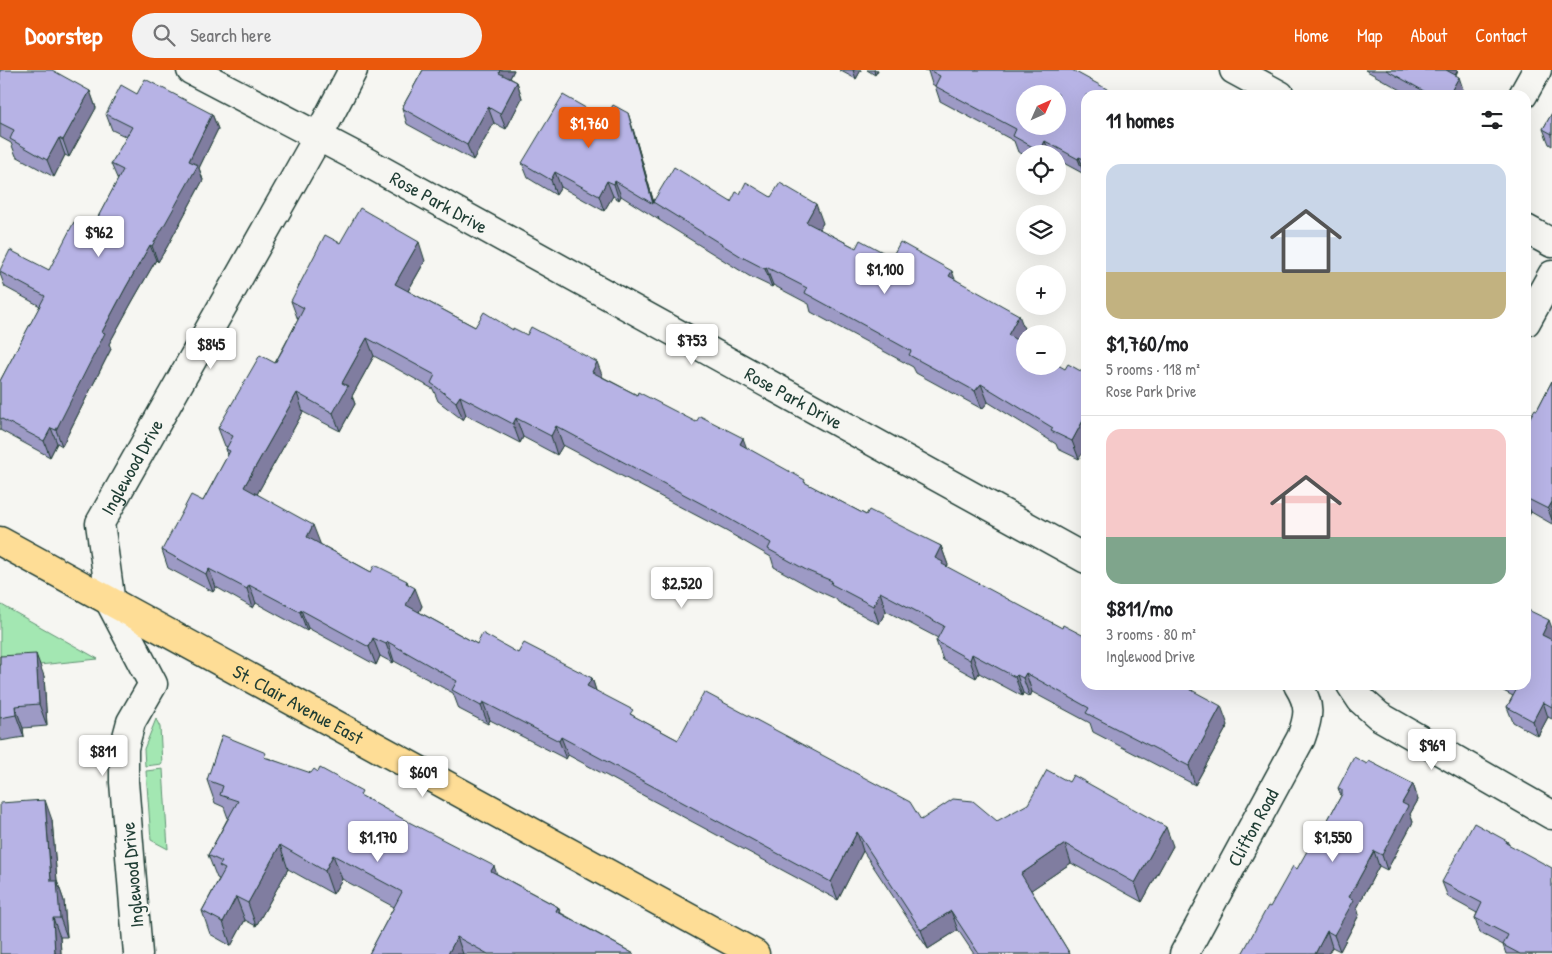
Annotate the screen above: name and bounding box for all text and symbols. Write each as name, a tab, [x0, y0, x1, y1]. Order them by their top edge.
search box	[132, 13, 482, 58]
text: Doorstep	[25, 19, 102, 51]
icon: search	[150, 21, 178, 49]
text: Search here	[190, 22, 272, 48]
text: Home	[1294, 23, 1329, 48]
text: Map	[1357, 23, 1382, 48]
text: About	[1410, 23, 1447, 48]
text: Contact	[1475, 23, 1527, 48]
north arrow	[1016, 85, 1066, 135]
map controls	[1016, 85, 1066, 375]
pin: $1,760	[548, 106, 630, 149]
text: 11 homes	[1106, 106, 1174, 135]
icon: filters	[1478, 106, 1506, 134]
text: $1,760	[570, 112, 608, 134]
button: locate	[1016, 145, 1066, 195]
street label: Rose Park Drive	[386, 165, 493, 240]
icon: home	[1261, 196, 1351, 286]
button: layers	[1016, 205, 1066, 255]
pin: $962	[69, 216, 129, 258]
text: $962	[85, 221, 113, 243]
pin: $1,100	[844, 252, 926, 295]
text: $1,100	[866, 258, 904, 280]
button: +	[1016, 265, 1066, 315]
pin: $753	[662, 324, 722, 366]
button: −	[1016, 325, 1066, 375]
pin: $845	[181, 328, 241, 370]
text: $753	[677, 329, 707, 351]
text: $1,760/mo	[1106, 329, 1188, 358]
text: $845	[197, 333, 225, 355]
text: 5 rooms · 118 m²	[1106, 358, 1200, 380]
street label: Rose Park Drive	[740, 360, 847, 435]
text: Rose Park Drive	[1106, 380, 1196, 402]
street label: Inglewood Drive	[94, 414, 169, 519]
icon: home	[1261, 462, 1351, 552]
pin: $2,520	[641, 566, 723, 609]
text: $2,520	[662, 572, 702, 594]
text: $811/mo	[1106, 594, 1173, 623]
text: 3 rooms · 80 m²	[1106, 623, 1196, 645]
text: Inglewood Drive	[1106, 645, 1195, 667]
street label: St. Clair Avenue East	[228, 658, 369, 751]
pin: $969	[1402, 728, 1462, 771]
pin: $811	[73, 734, 133, 777]
text: $969	[1419, 734, 1445, 756]
text: $811	[90, 740, 116, 762]
pin: $609	[393, 756, 453, 798]
text: $609	[409, 761, 437, 783]
street label: Clifton Road	[1221, 783, 1285, 871]
pin: $1,170	[337, 820, 419, 863]
pin: $1,550	[1292, 820, 1374, 863]
street label: Inglewood Drive	[114, 821, 150, 929]
text: $1,170	[359, 826, 397, 848]
text: $1,550	[1314, 826, 1352, 848]

